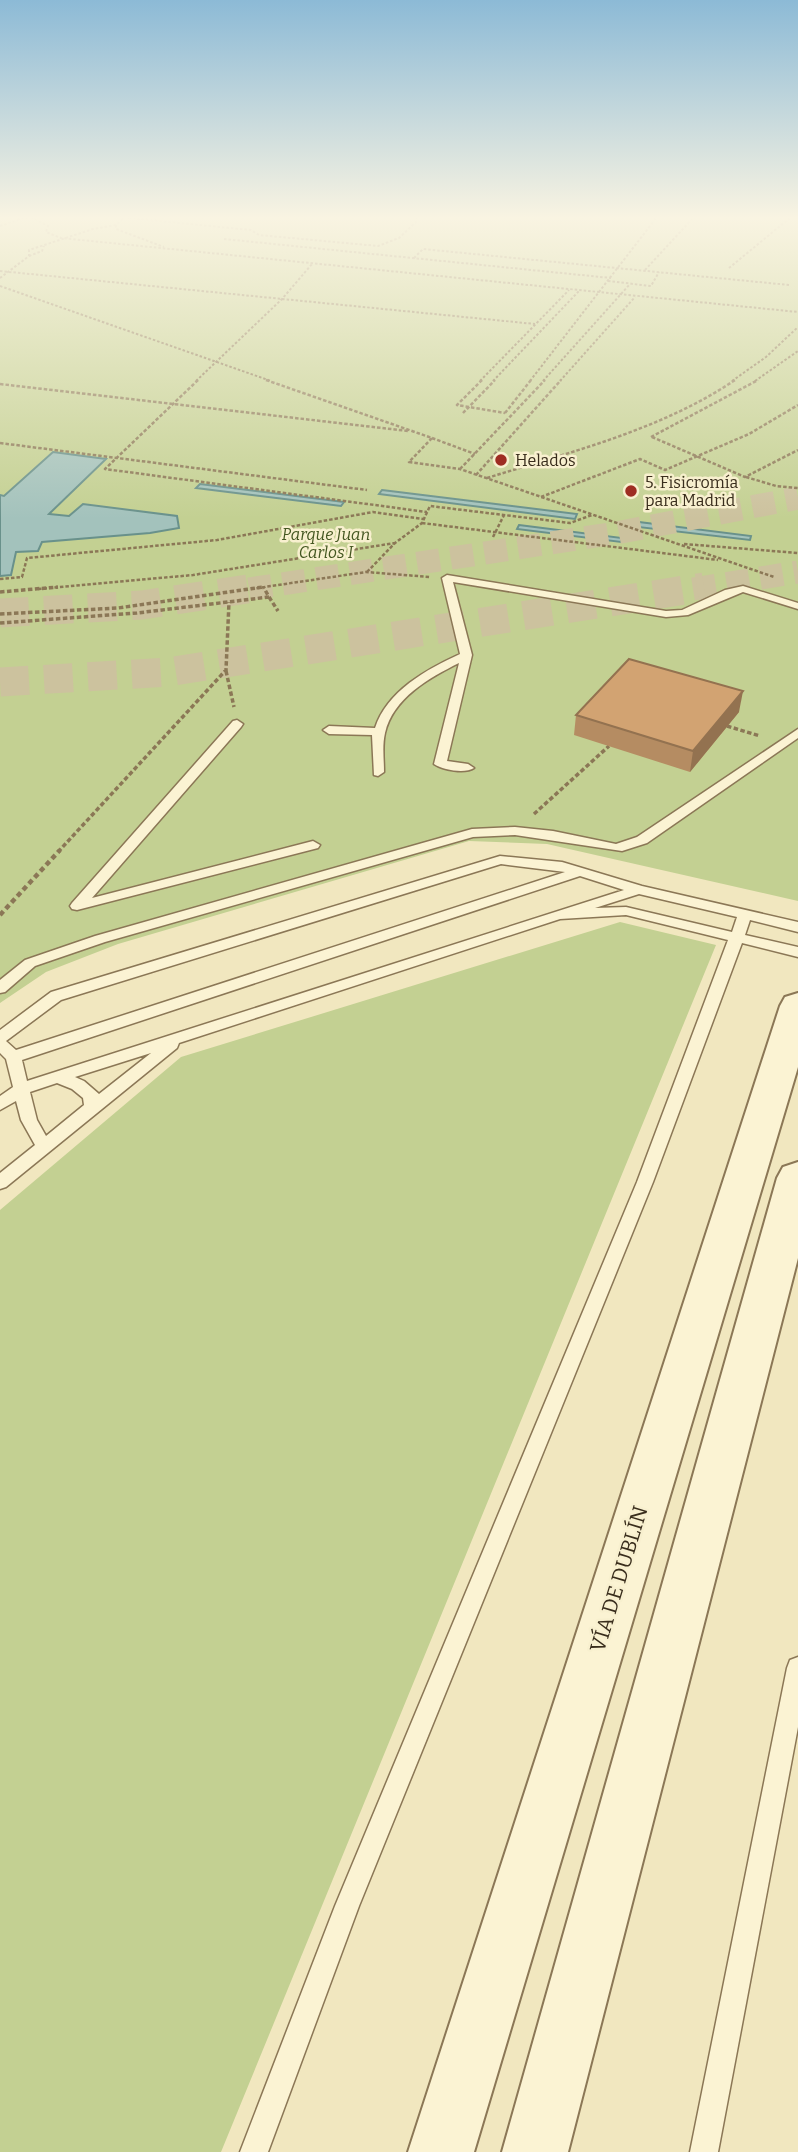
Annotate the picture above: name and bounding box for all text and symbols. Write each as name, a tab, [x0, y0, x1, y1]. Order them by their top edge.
place label: Helados	[515, 451, 576, 470]
marker: Helados	[493, 452, 509, 468]
place label: 5. Fisicromía para Madrid	[645, 473, 738, 510]
marker: 5. Fisicromía para Madrid	[623, 483, 639, 499]
park label: Parque Juan Carlos I	[282, 525, 370, 562]
street label: VÍA DE DUBLÍN	[584, 1503, 654, 1655]

